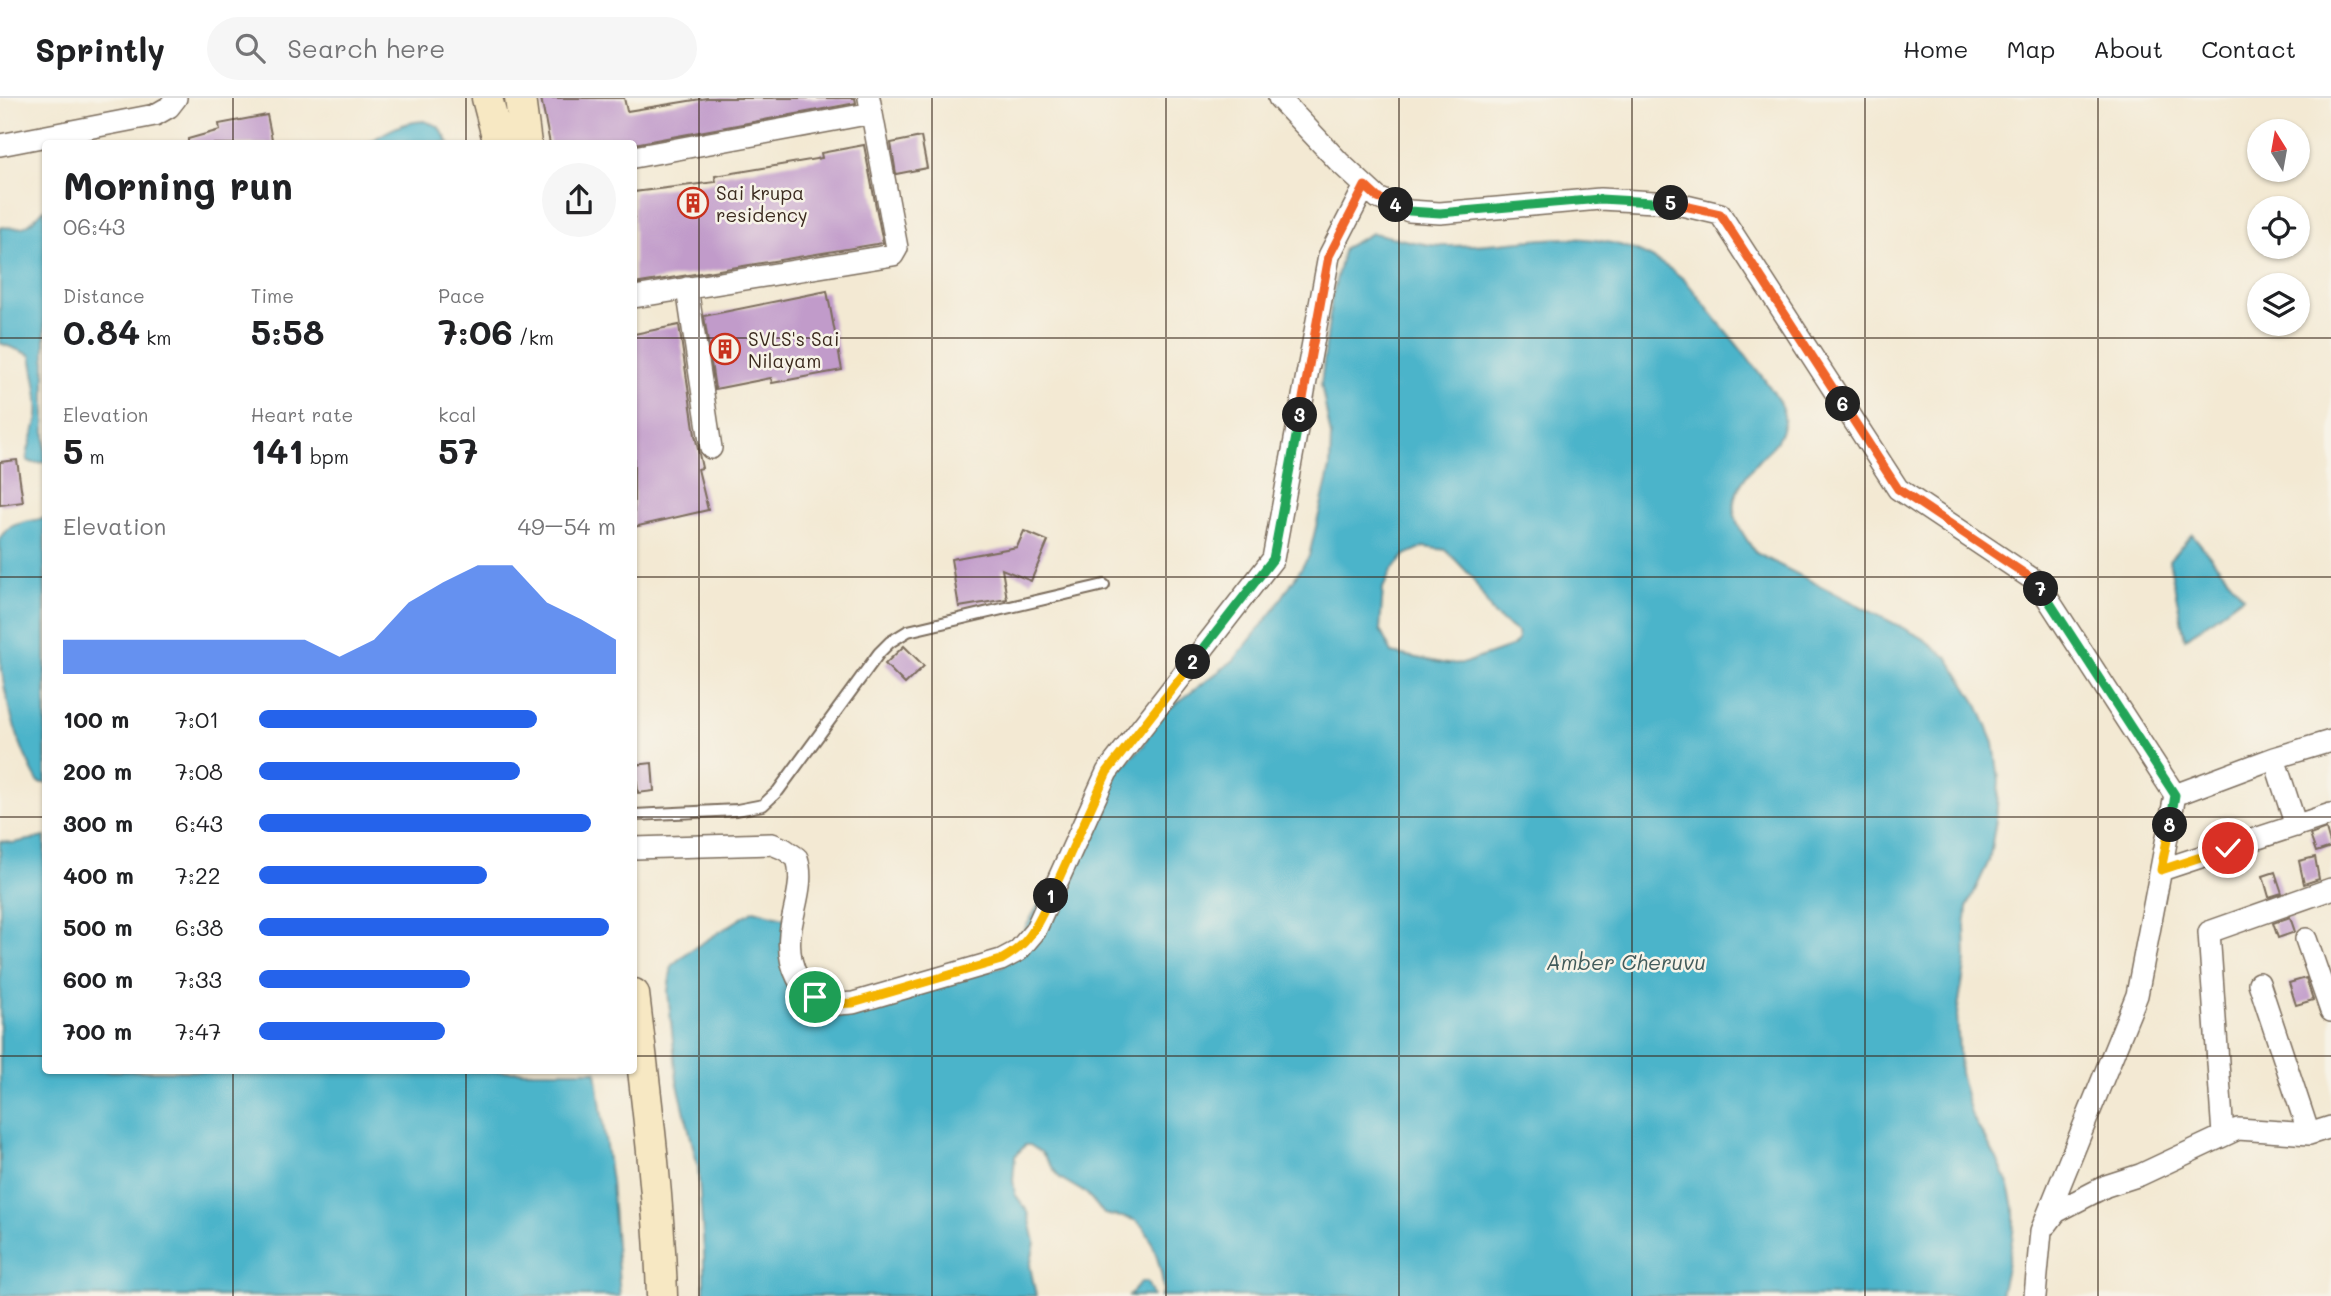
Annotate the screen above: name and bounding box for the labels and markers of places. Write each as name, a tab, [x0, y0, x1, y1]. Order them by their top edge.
place label: Sai krupa residency	[716, 180, 808, 227]
building icon: Sai krupa residency	[676, 186, 710, 220]
pin: 5	[1654, 186, 1688, 220]
pin: 4	[1378, 188, 1414, 222]
place label: SVLS's Sai Nilayam	[748, 326, 839, 373]
building icon: SVLS's Sai Nilayam	[708, 332, 742, 366]
pin: 6	[1826, 386, 1860, 422]
pin: 3	[1282, 398, 1318, 432]
pin: 7	[2024, 572, 2058, 606]
pin: 2	[1176, 644, 1210, 680]
pin: 8	[2152, 808, 2188, 842]
pin	[2198, 818, 2258, 878]
pin: 1	[1034, 878, 1068, 914]
pin	[785, 967, 845, 1027]

